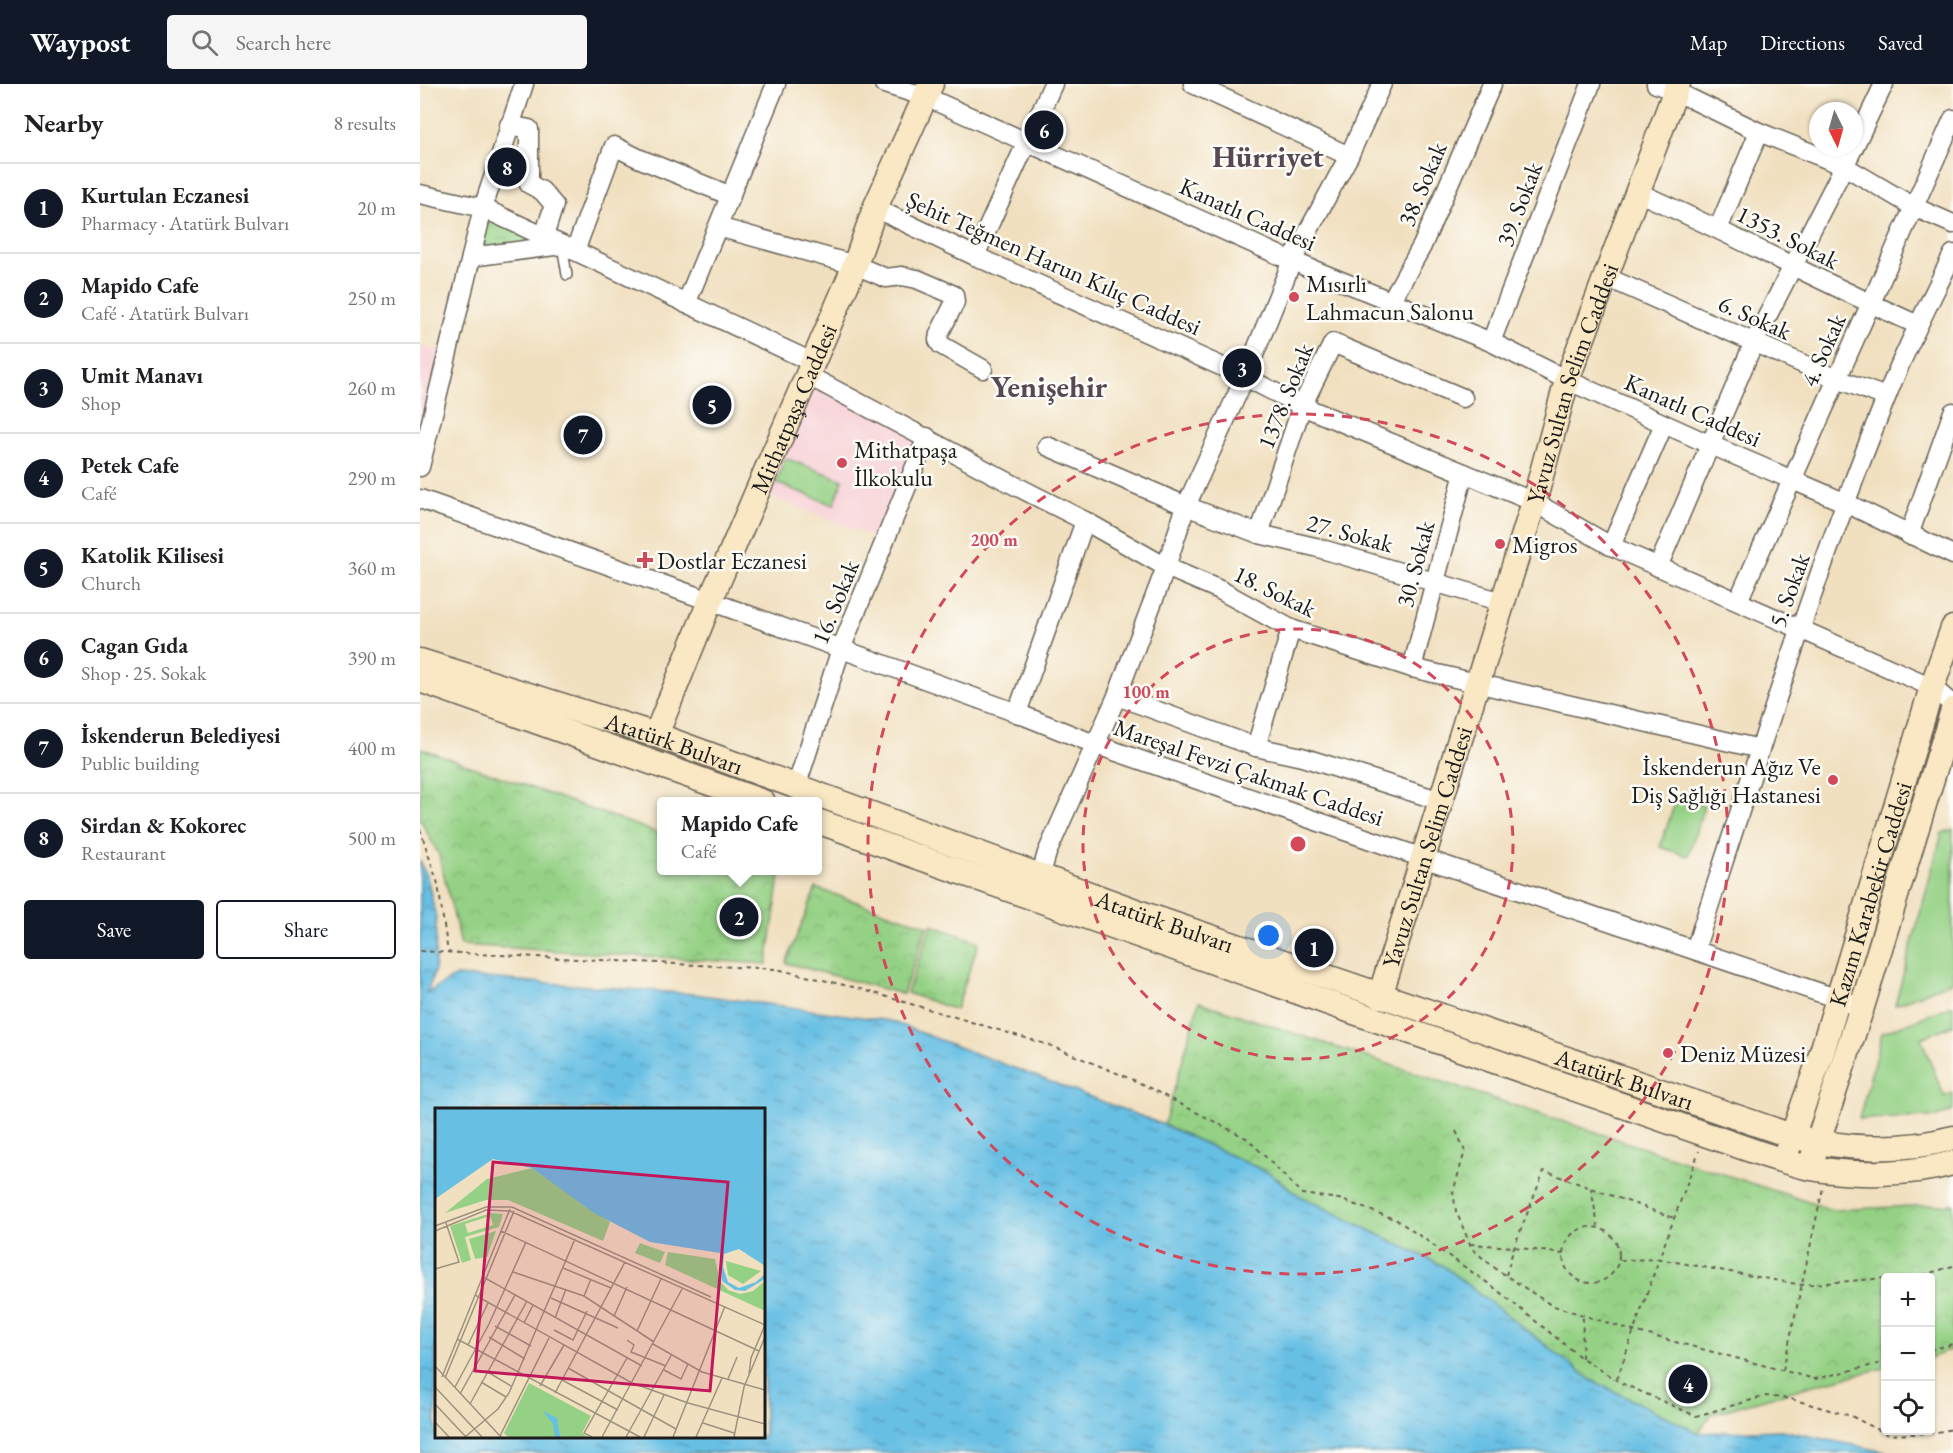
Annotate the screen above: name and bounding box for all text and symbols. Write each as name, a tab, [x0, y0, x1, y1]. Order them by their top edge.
search box	[167, 15, 587, 69]
text: Waypost	[30, 24, 131, 60]
icon: search	[188, 26, 221, 59]
text: Search here	[236, 28, 331, 57]
text: Map	[1690, 29, 1727, 56]
text: Directions	[1760, 29, 1845, 56]
text: Saved	[1878, 29, 1923, 56]
north arrow	[1809, 102, 1863, 156]
text: Nearby	[24, 106, 104, 140]
pin: 6	[1024, 108, 1064, 152]
text: 8 results	[333, 110, 396, 136]
district label: Hürriyet	[1212, 137, 1324, 176]
street label: 38. Sokak	[1391, 137, 1454, 231]
pin: 8	[488, 144, 526, 190]
street label: 39. Sokak	[1489, 157, 1550, 251]
street label: Kanatlı Caddesi	[1175, 170, 1321, 258]
text: Kurtulan Eczanesi	[81, 181, 249, 210]
street label: Şehit Teğmen Harun Kılıç Caddesi	[902, 184, 1206, 342]
text: 1	[38, 195, 49, 221]
text: 20 m	[357, 195, 396, 221]
street label: 1353. Sokak	[1731, 198, 1845, 276]
text: Pharmacy · Atatürk Bulvarı	[81, 210, 289, 236]
street label: Yavuz Sultan Selim Caddesi	[1519, 258, 1625, 507]
place label: Mısırlı Lahmacun Salonu	[1306, 268, 1474, 327]
text: Mapido Cafe	[81, 271, 199, 300]
text: 2	[38, 285, 49, 311]
text: 250 m	[348, 285, 396, 311]
street label: 6. Sokak	[1714, 287, 1797, 347]
marker: Mısırlı Lahmacun Salonu	[1287, 290, 1301, 304]
text: Café · Atatürk Bulvarı	[81, 300, 249, 326]
street label: 4. Sokak	[1793, 308, 1853, 391]
street label: Mithatpaşa Caddesi	[743, 319, 843, 498]
street label: 1378. Sokak	[1250, 338, 1320, 453]
pin: 3	[1222, 346, 1262, 390]
text: Umit Manavı	[81, 361, 203, 390]
street label: Kanatlı Caddesi	[1620, 366, 1766, 454]
district label: Yenişehir	[991, 367, 1108, 406]
text: 3	[38, 375, 49, 401]
text: 260 m	[348, 375, 396, 401]
pin: 5	[692, 382, 732, 428]
text: Shop	[81, 390, 121, 416]
pin: 7	[564, 412, 602, 458]
place label: Mithatpaşa İlkokulu	[854, 434, 958, 493]
text: Petek Cafe	[81, 451, 179, 480]
marker: Mithatpaşa İlkokulu	[835, 456, 849, 470]
text: 4	[38, 465, 49, 491]
text: 290 m	[348, 465, 396, 491]
text: Café	[81, 480, 117, 506]
street label: 27. Sokak	[1303, 507, 1397, 560]
street label: 30. Sokak	[1389, 517, 1442, 611]
text: 200 m	[970, 528, 1018, 551]
place label: Migros	[1512, 529, 1578, 560]
marker: Migros	[1493, 537, 1507, 551]
text: Katolik Kilisesi	[81, 541, 224, 570]
place label: Dostlar Eczanesi	[657, 545, 807, 576]
street label: 5. Sokak	[1761, 548, 1817, 631]
marker: Dostlar Eczanesi	[638, 553, 652, 567]
text: 5	[38, 555, 49, 581]
text: 360 m	[348, 555, 396, 581]
street label: 16. Sokak	[804, 555, 866, 649]
street label: 18. Sokak	[1229, 558, 1322, 625]
text: Church	[81, 570, 141, 596]
text: Cagan Gıda	[81, 631, 188, 660]
text: 6	[38, 645, 49, 671]
text: 390 m	[348, 645, 396, 671]
text: Shop · 25. Sokak	[81, 660, 206, 686]
text: 100 m	[1122, 680, 1170, 703]
street label: Atatürk Bulvarı	[600, 704, 748, 781]
street label: Mareşal Fevzi Çakmak Caddesi	[1110, 711, 1388, 833]
text: İskenderun Belediyesi	[81, 721, 280, 750]
street label: Yavuz Sultan Selim Caddesi	[1374, 722, 1479, 972]
text: 7	[38, 735, 49, 761]
text: 400 m	[348, 735, 396, 761]
text: Public building	[81, 750, 199, 776]
place label: İskenderun Ağız Ve Diş Sağlığı Hastanesi	[1631, 751, 1821, 810]
marker: İskenderun Ağız Ve Diş Sağlığı Hastanesi	[1826, 773, 1840, 787]
street label: Kazım Karabekir Caddesi	[1821, 778, 1918, 1010]
popup	[657, 797, 822, 875]
text: Mapido Cafe	[681, 809, 798, 838]
text: Sirdan & Kokorec	[81, 811, 246, 840]
text: 8	[38, 825, 49, 851]
text: 500 m	[348, 825, 396, 851]
centre of rings	[1288, 834, 1308, 854]
text: Café	[681, 838, 717, 864]
text: Restaurant	[81, 840, 166, 866]
street label: Atatürk Bulvarı	[1091, 882, 1238, 959]
pin: 2	[720, 894, 758, 940]
button: Save	[24, 900, 204, 959]
button: Share	[216, 900, 396, 959]
your location	[1254, 921, 1283, 950]
pin: 1	[1294, 926, 1334, 970]
place label: Deniz Müzesi	[1680, 1038, 1806, 1069]
street label: Atatürk Bulvarı	[1550, 1040, 1698, 1117]
marker: Deniz Müzesi	[1661, 1046, 1675, 1060]
inset map	[435, 1108, 765, 1438]
map controls	[1881, 1273, 1935, 1435]
button: +	[1881, 1273, 1935, 1327]
button: −	[1881, 1327, 1935, 1381]
pin: 4	[1668, 1362, 1708, 1406]
button: locate	[1881, 1381, 1935, 1435]

